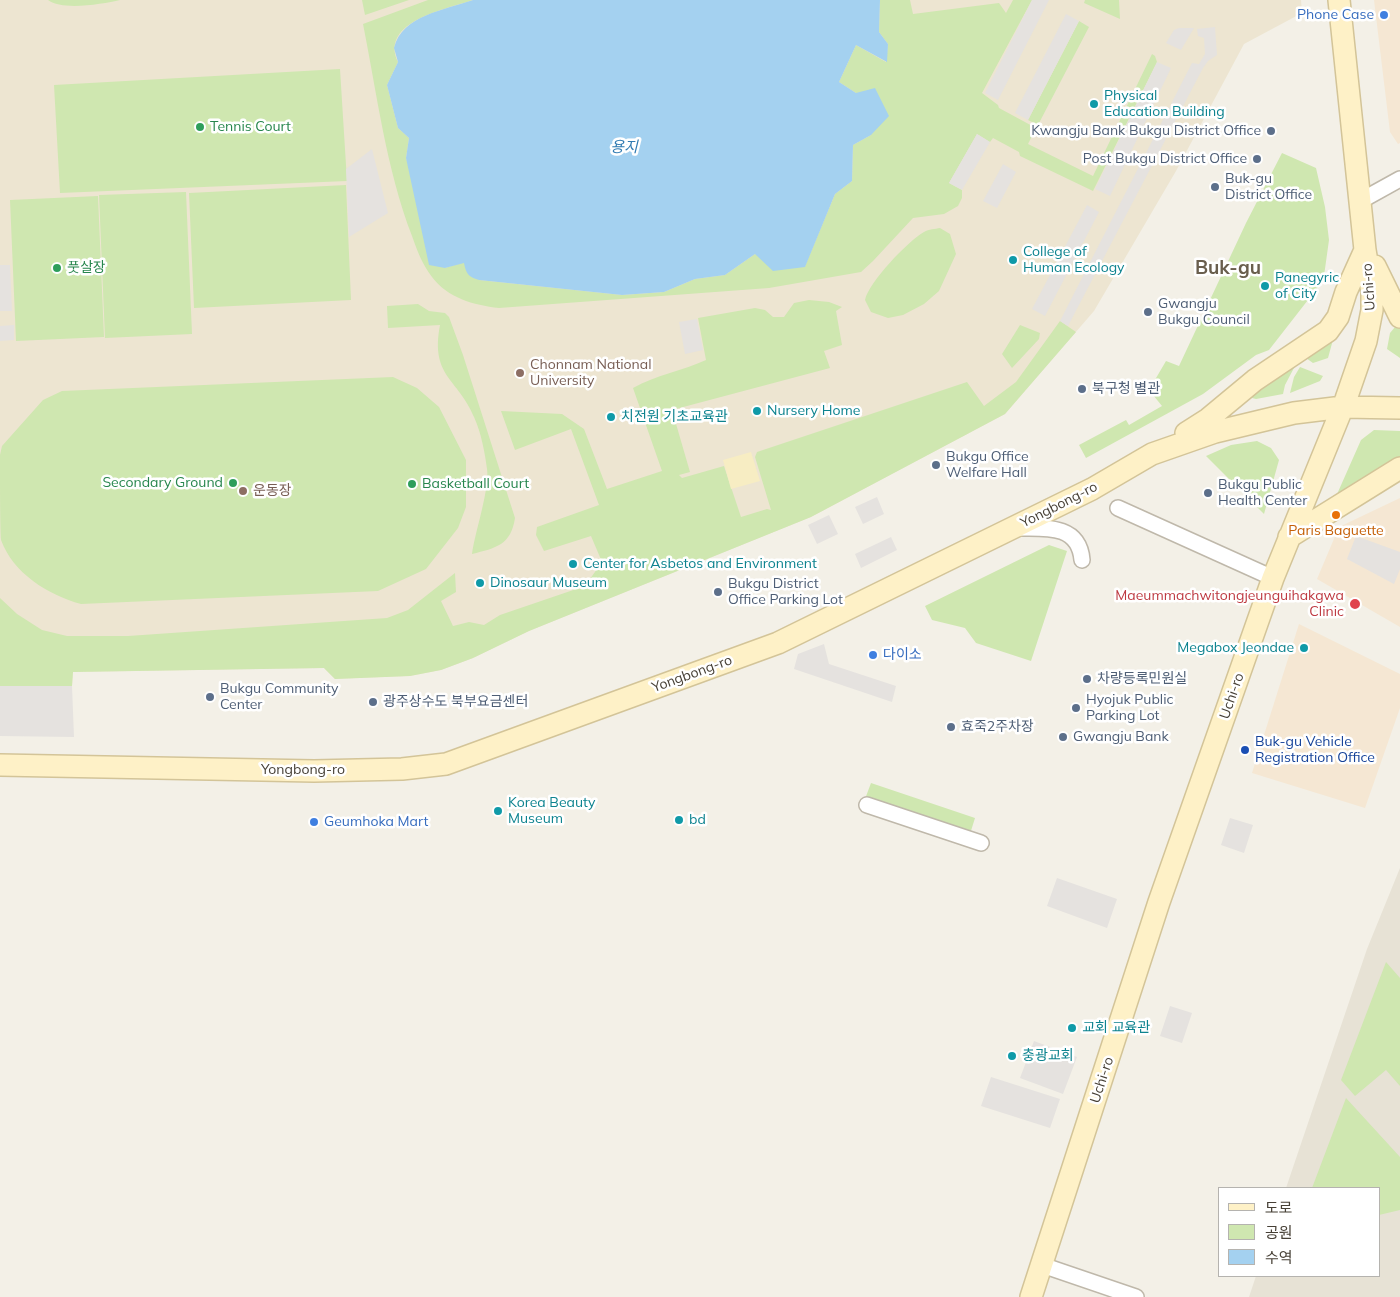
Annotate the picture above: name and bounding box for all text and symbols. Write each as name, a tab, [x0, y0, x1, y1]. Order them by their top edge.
place label: Phone Case	[1297, 7, 1374, 23]
marker: Phone Case	[1378, 9, 1390, 21]
place label: Physical Education Building	[1104, 88, 1225, 120]
marker: Physical Education Building	[1088, 98, 1100, 110]
place label: Tennis Court	[210, 119, 291, 135]
marker: Tennis Court	[194, 121, 206, 133]
place label: Kwangju Bank Bukgu District Office	[1031, 123, 1261, 139]
marker: Kwangju Bank Bukgu District Office	[1265, 125, 1277, 137]
water label: 용지	[610, 138, 638, 156]
place label: Post Bukgu District Office	[1083, 151, 1247, 167]
marker: Post Bukgu District Office	[1251, 153, 1263, 165]
place label: Buk-gu District Office	[1225, 171, 1312, 203]
marker: Buk-gu District Office	[1209, 181, 1221, 193]
place label: College of Human Ecology	[1023, 244, 1125, 276]
marker: College of Human Ecology	[1007, 254, 1019, 266]
district label: Buk-gu	[1195, 257, 1261, 279]
place label: 풋살장	[67, 260, 106, 276]
marker: 풋살장	[51, 262, 63, 274]
street label: Uchi-ro	[1359, 263, 1379, 311]
place label: Panegyric of City	[1275, 270, 1339, 302]
marker: Panegyric of City	[1259, 280, 1271, 292]
place label: Gwangju Bukgu Council	[1158, 296, 1250, 328]
marker: Gwangju Bukgu Council	[1142, 306, 1154, 318]
place label: Chonnam National University	[530, 357, 652, 390]
marker: Chonnam National University	[514, 367, 526, 379]
place label: 북구청 별관	[1092, 381, 1160, 397]
marker: 북구청 별관	[1076, 383, 1088, 395]
place label: Nursery Home	[767, 403, 860, 419]
marker: Nursery Home	[751, 405, 763, 417]
place label: 치전원 기초교육관	[621, 409, 728, 425]
marker: 치전원 기초교육관	[605, 411, 617, 423]
place label: Bukgu Office Welfare Hall	[946, 449, 1029, 482]
marker: Bukgu Office Welfare Hall	[930, 459, 942, 471]
place label: Secondary Ground	[102, 475, 223, 491]
place label: Basketball Court	[422, 476, 529, 492]
marker: Secondary Ground	[227, 477, 239, 489]
place label: Bukgu Public Health Center	[1218, 477, 1307, 510]
marker: Basketball Court	[406, 478, 418, 490]
street label: Yongbong-ro	[1018, 478, 1100, 532]
place label: 운동장	[253, 483, 292, 499]
marker: 운동장	[237, 485, 249, 497]
marker: Bukgu Public Health Center	[1202, 487, 1214, 499]
marker: Paris Baguette	[1330, 509, 1342, 521]
place label: Paris Baguette	[1288, 523, 1384, 539]
place label: Center for Asbetos and Environment	[583, 556, 817, 572]
marker: Center for Asbetos and Environment	[567, 558, 579, 570]
place label: Dinosaur Museum	[490, 575, 607, 591]
place label: Bukgu District Office Parking Lot	[728, 576, 843, 608]
marker: Dinosaur Museum	[474, 577, 486, 589]
marker: Bukgu District Office Parking Lot	[712, 586, 724, 598]
place label: Maeummachwitongjeunguihakgwa Clinic	[1115, 588, 1344, 620]
marker: Maeummachwitongjeunguihakgwa Clinic	[1348, 597, 1362, 611]
place label: Megabox Jeondae	[1177, 640, 1294, 656]
marker: Megabox Jeondae	[1298, 642, 1310, 654]
place label: 다이소	[883, 647, 922, 663]
marker: 다이소	[867, 649, 879, 661]
street label: Yongbong-ro	[650, 652, 734, 696]
place label: 차량등록민원실	[1097, 671, 1187, 687]
street label: Uchi-ro	[1216, 671, 1248, 721]
marker: 차량등록민원실	[1081, 673, 1093, 685]
place label: Bukgu Community Center	[220, 681, 339, 714]
marker: Bukgu Community Center	[204, 691, 216, 703]
place label: Hyojuk Public Parking Lot	[1086, 692, 1173, 724]
place label: 광주상수도 북부요금센터	[383, 694, 528, 710]
marker: 광주상수도 북부요금센터	[367, 696, 379, 708]
marker: Hyojuk Public Parking Lot	[1070, 702, 1082, 714]
place label: 효죽2주차장	[961, 719, 1034, 735]
marker: 효죽2주차장	[945, 721, 957, 733]
place label: Gwangju Bank	[1073, 729, 1169, 745]
marker: Gwangju Bank	[1057, 731, 1069, 743]
place label: Buk-gu Vehicle Registration Office	[1255, 734, 1375, 766]
marker: Buk-gu Vehicle Registration Office	[1239, 744, 1251, 756]
street label: Yongbong-ro	[261, 762, 345, 778]
place label: Korea Beauty Museum	[508, 795, 595, 828]
marker: Korea Beauty Museum	[492, 805, 504, 817]
place label: bd	[689, 812, 706, 828]
place label: Geumhoka Mart	[324, 814, 428, 830]
marker: bd	[673, 814, 685, 826]
marker: Geumhoka Mart	[308, 816, 320, 828]
place label: 교회 교육관	[1082, 1020, 1150, 1036]
marker: 교회 교육관	[1066, 1022, 1078, 1034]
place label: 충광교회	[1022, 1048, 1074, 1064]
marker: 충광교회	[1006, 1050, 1018, 1062]
street label: Uchi-ro	[1087, 1055, 1117, 1105]
legend	[1218, 1187, 1380, 1277]
text: 도로	[1265, 1198, 1293, 1217]
text: 공원	[1265, 1223, 1293, 1242]
text: 수역	[1265, 1248, 1293, 1267]

